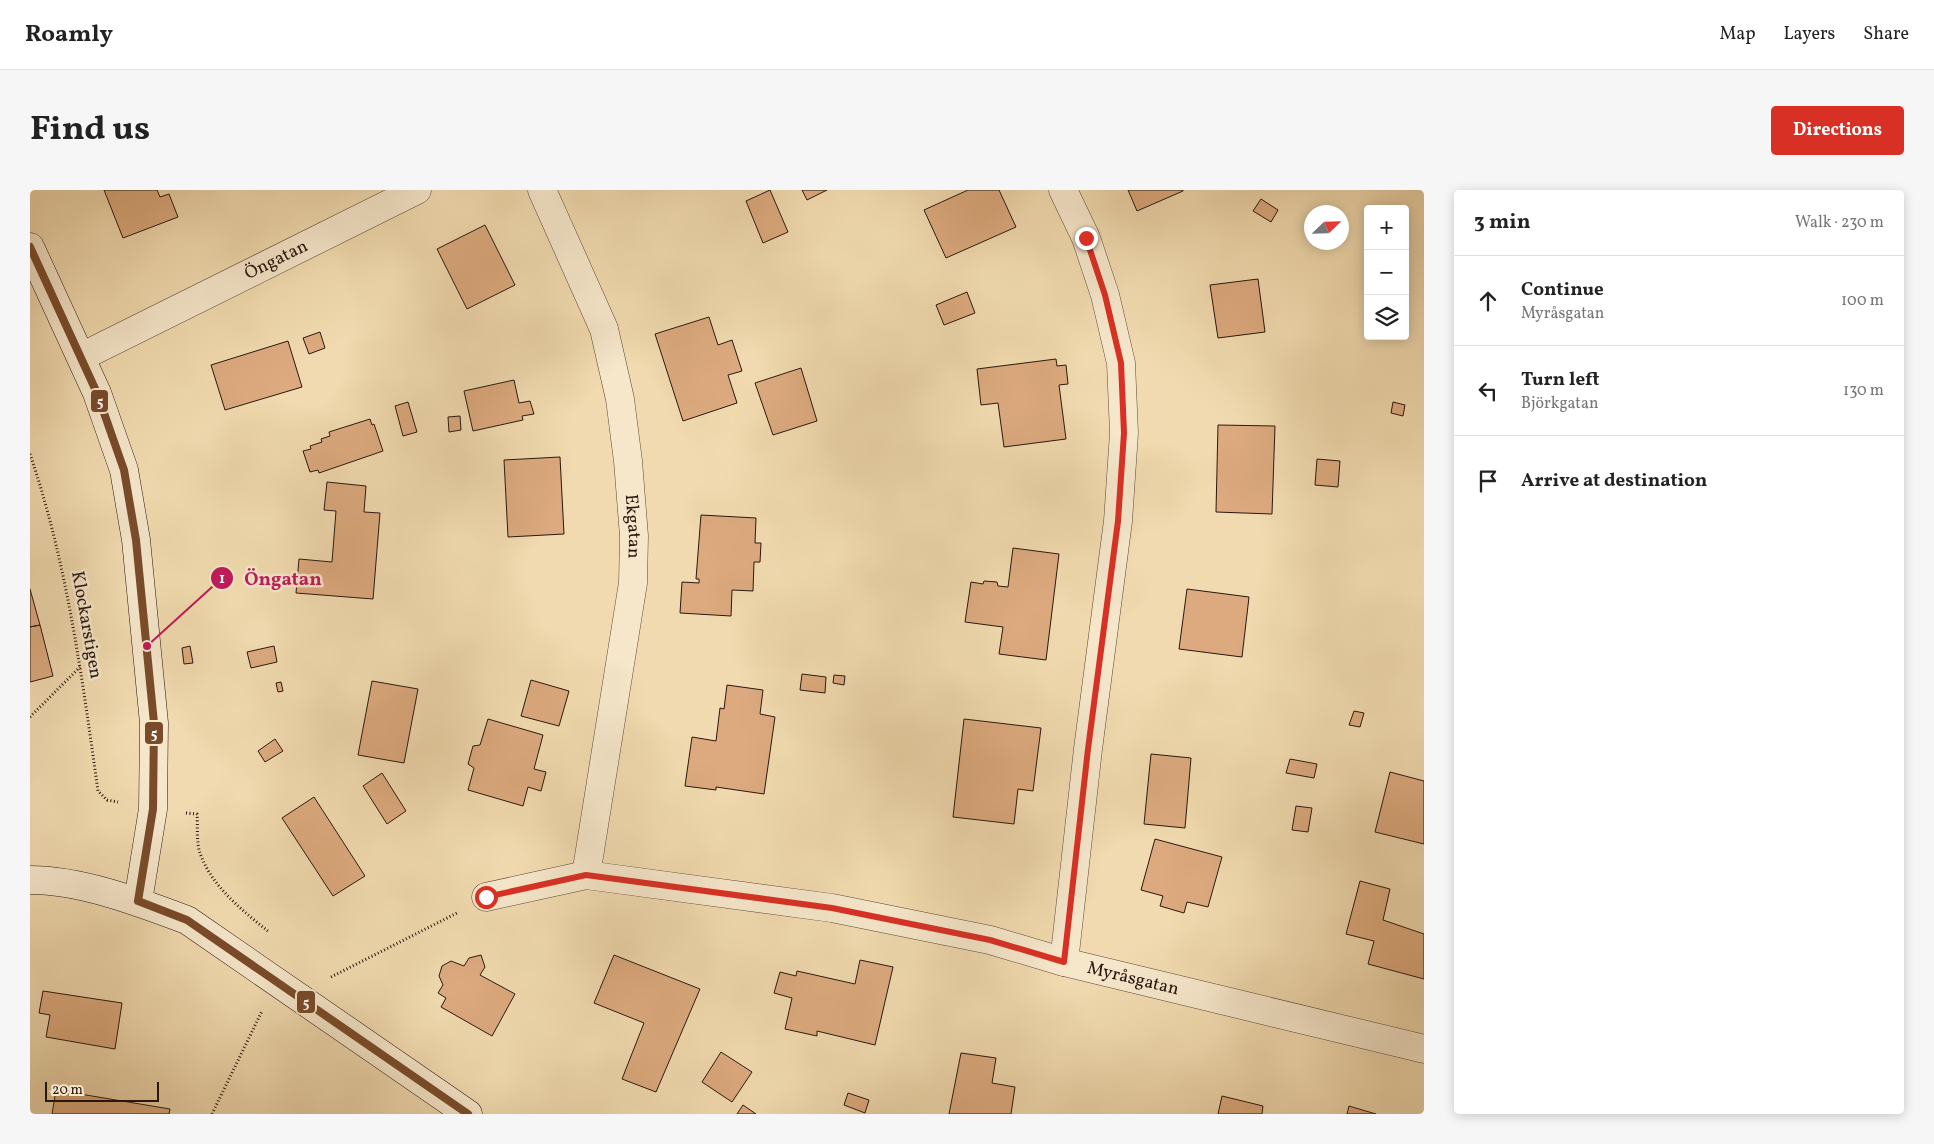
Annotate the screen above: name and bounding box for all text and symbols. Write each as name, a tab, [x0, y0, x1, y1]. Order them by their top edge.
text: Roamly	[25, 18, 113, 52]
text: Map	[1719, 22, 1755, 47]
text: Layers	[1783, 22, 1835, 47]
text: Share	[1863, 22, 1909, 47]
text: Find us	[30, 106, 150, 154]
button: Directions	[1771, 106, 1904, 155]
north arrow	[1304, 205, 1349, 250]
map controls	[1364, 205, 1409, 340]
button: +	[1364, 205, 1409, 250]
text: 3 min	[1474, 208, 1530, 237]
text: Walk · 230 m	[1795, 212, 1884, 234]
route end	[1075, 227, 1098, 250]
street label: Öngatan	[240, 234, 312, 286]
button: −	[1364, 250, 1409, 295]
text: Continue	[1521, 277, 1604, 303]
icon: ahead	[1474, 287, 1502, 315]
text: 100 m	[1841, 290, 1884, 312]
button: layers	[1364, 295, 1409, 340]
text: Myråsgatan	[1521, 303, 1604, 325]
text: Turn left	[1521, 367, 1600, 393]
icon: left	[1474, 377, 1502, 405]
text: 130 m	[1843, 380, 1884, 402]
line badge: 5	[90, 389, 109, 413]
text: 5	[97, 393, 104, 412]
text: Björkgatan	[1521, 393, 1598, 415]
icon: arrive	[1474, 467, 1502, 495]
text: Arrive at destination	[1521, 468, 1707, 494]
street label: Ekgatan	[618, 493, 647, 559]
callout: Öngatan	[209, 561, 332, 595]
text: Öngatan	[244, 567, 322, 593]
street label: Klockarstigen	[64, 569, 108, 681]
text: 1	[219, 569, 225, 590]
line badge: 5	[144, 721, 164, 745]
text: 5	[151, 725, 158, 744]
route start	[475, 886, 498, 909]
street label: Myråsgatan	[1084, 956, 1182, 1002]
line badge: 5	[296, 990, 316, 1014]
text: 5	[303, 994, 310, 1013]
scale bar	[45, 1079, 159, 1102]
text: 20 m	[52, 1081, 83, 1100]

